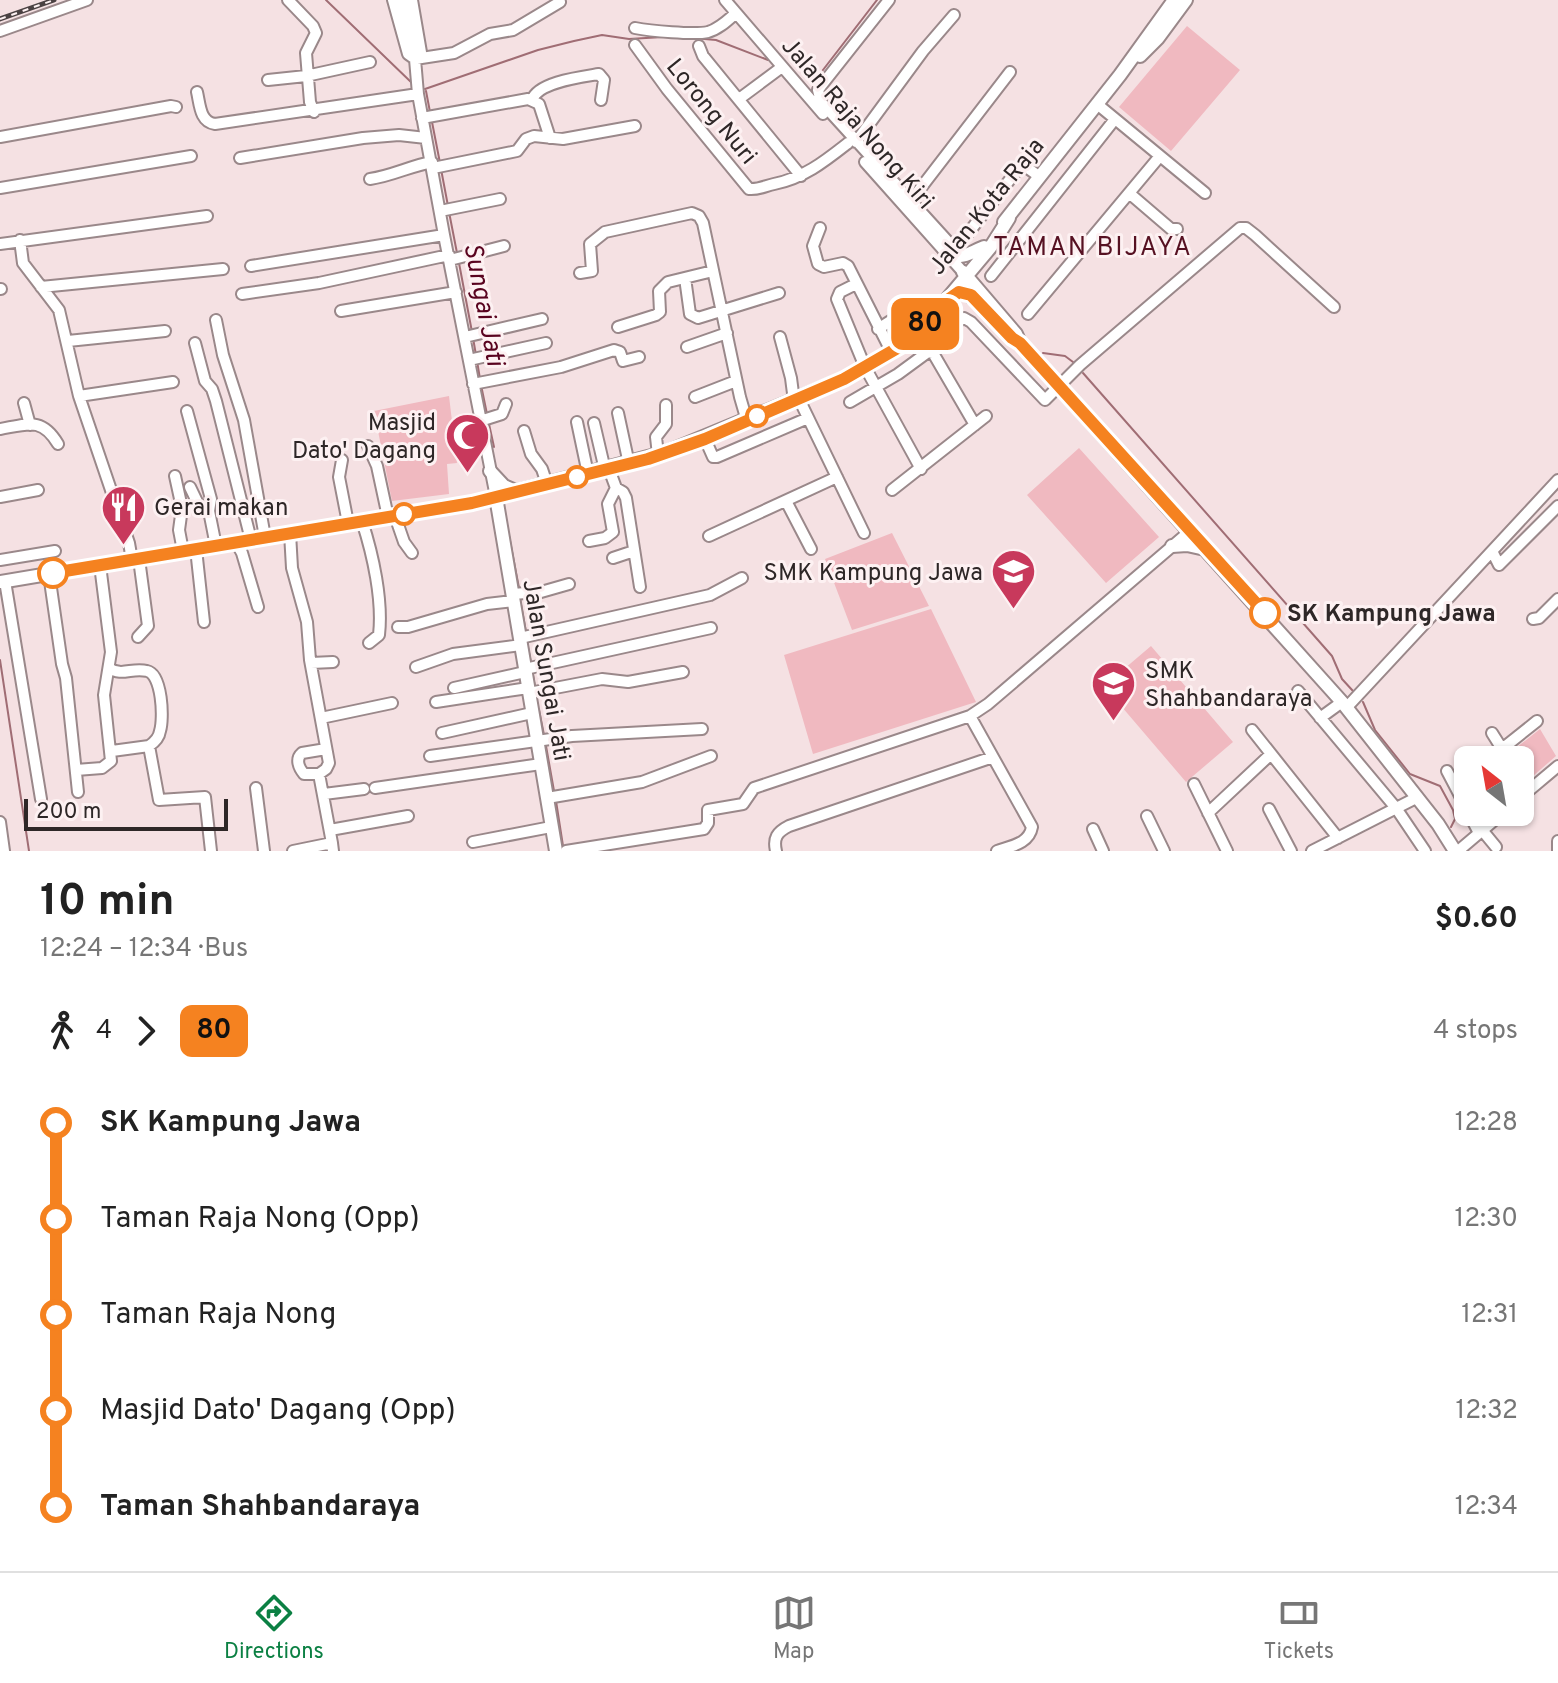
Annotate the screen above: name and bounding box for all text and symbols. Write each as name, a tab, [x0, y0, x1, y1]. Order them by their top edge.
street label: Jalan Raja Nong Kiri	[774, 32, 939, 216]
street label: Lorong Nuri	[659, 53, 762, 171]
street label: Jalan Kota Raja	[923, 133, 1052, 282]
district label: TAMAN BIJAYA	[993, 232, 1193, 265]
water label: Sungai Jati	[454, 240, 511, 371]
line badge: 80	[889, 298, 961, 350]
text: 80	[907, 306, 943, 342]
unlabelled marker	[746, 405, 768, 427]
place label: Masjid Dato' Dagang	[292, 409, 436, 467]
mosque icon: Masjid Dato' Dagang	[443, 412, 491, 475]
unlabelled marker	[566, 466, 588, 488]
restaurant icon: Gerai makan	[99, 483, 147, 546]
place label: Gerai makan	[154, 494, 289, 524]
unlabelled marker	[393, 503, 415, 525]
school or university icon: SMK Kampung Jawa	[990, 548, 1038, 611]
unlabelled marker	[38, 558, 68, 588]
place label: SMK Kampung Jawa	[764, 559, 983, 589]
street label: Jalan Sungai Jati	[514, 577, 576, 764]
marker: SK Kampung Jawa	[1250, 598, 1280, 628]
place label: SK Kampung Jawa	[1287, 600, 1496, 630]
place label: SMK Shahbandaraya	[1145, 657, 1312, 715]
school or university icon: SMK Shahbandaraya	[1090, 660, 1138, 723]
north arrow	[1454, 746, 1534, 826]
map controls	[1454, 746, 1534, 826]
scale bar	[24, 795, 228, 831]
text: 200 m	[36, 799, 101, 826]
text: 10 min	[40, 875, 175, 931]
text: $0.60	[1435, 901, 1518, 938]
text: 12:24 – 12:34 · Bus	[40, 933, 248, 966]
icon: walk	[40, 1009, 84, 1053]
icon: forward	[124, 1009, 168, 1053]
text: 80	[196, 1013, 232, 1049]
text: 4	[96, 1015, 112, 1048]
text: 4 stops	[1433, 1015, 1518, 1048]
text: SK Kampung Jawa	[100, 1105, 361, 1142]
text: 12:28	[1455, 1107, 1518, 1140]
text: Taman Raja Nong (Opp)	[100, 1201, 420, 1238]
text: 12:30	[1454, 1203, 1518, 1236]
text: Taman Raja Nong	[100, 1297, 336, 1334]
text: 12:31	[1461, 1299, 1518, 1332]
text: Masjid Dato' Dagang (Opp)	[100, 1393, 456, 1430]
text: 12:32	[1455, 1395, 1518, 1428]
text: Taman Shahbandaraya	[100, 1489, 420, 1526]
text: 12:34	[1455, 1491, 1518, 1524]
tab: Directions	[224, 1591, 324, 1666]
tab: Map	[772, 1591, 816, 1666]
tab: Tickets	[1264, 1591, 1334, 1666]

